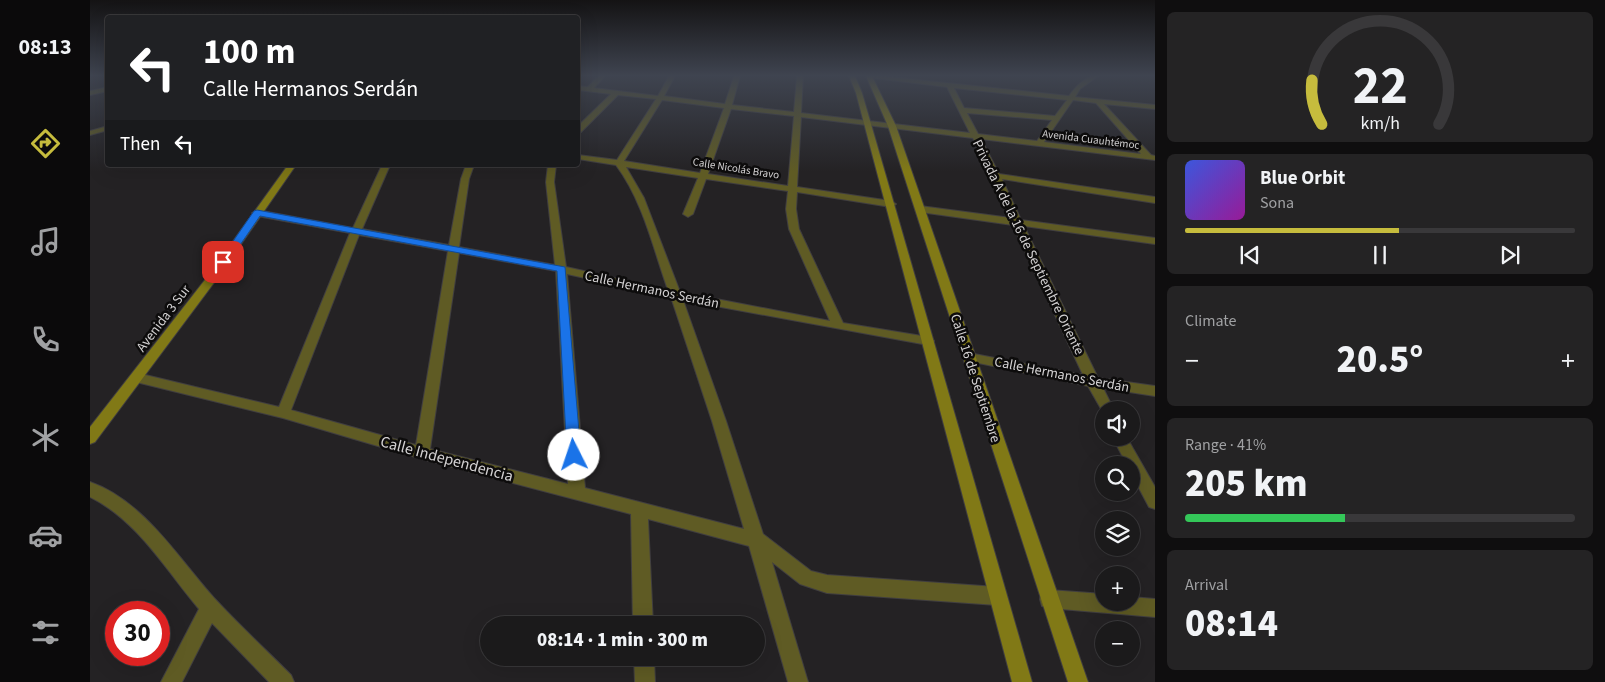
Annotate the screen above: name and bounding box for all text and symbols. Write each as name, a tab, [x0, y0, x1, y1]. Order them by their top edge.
text: 100 m	[203, 27, 295, 77]
text: 08:13	[18, 31, 72, 63]
icon: left	[120, 35, 185, 100]
text: 22	[1353, 50, 1407, 124]
text: Calle Hermanos Serdán	[203, 73, 418, 105]
text: km/h	[1360, 111, 1400, 136]
icon: directions	[28, 126, 63, 161]
street label: Avenida Cuauhtémoc	[1041, 126, 1140, 153]
icon: left	[170, 130, 198, 158]
text: Then	[120, 131, 160, 158]
street label: Privada A de la 16 de Septiembre Oriente	[967, 136, 1089, 359]
street label: Calle Nicolás Bravo	[692, 154, 780, 183]
text: Blue Orbit	[1260, 165, 1345, 192]
text: Sona	[1260, 192, 1294, 214]
icon: music	[28, 224, 63, 259]
pin	[202, 241, 244, 283]
icon: previous	[1236, 241, 1264, 269]
icon: pause	[1366, 241, 1394, 269]
icon: next	[1496, 241, 1524, 269]
icon: arrive	[209, 248, 237, 276]
street label: Calle Hermanos Serdán	[583, 266, 721, 314]
street label: Avenida 3 Sur	[132, 281, 196, 356]
text: Climate	[1185, 310, 1236, 332]
street label: Calle 16 de Septiembre	[945, 311, 1005, 445]
icon: phone	[28, 322, 63, 357]
text: 20.5°	[1337, 333, 1423, 387]
text: −	[1185, 341, 1199, 381]
text: +	[1561, 341, 1575, 381]
street label: Calle Hermanos Serdán	[993, 352, 1131, 398]
map controls	[1095, 401, 1140, 666]
button: sound	[1095, 401, 1140, 446]
icon: climate	[28, 420, 63, 455]
position arrow	[547, 428, 599, 480]
street label: Calle Independencia	[378, 431, 516, 487]
text: Range · 41%	[1185, 434, 1266, 456]
button: search	[1095, 456, 1140, 501]
text: 205 km	[1185, 457, 1307, 511]
button: layers	[1095, 511, 1140, 556]
icon: car	[28, 518, 63, 553]
button: +	[1095, 566, 1140, 611]
text: Arrival	[1185, 574, 1228, 596]
text: 08:14	[1185, 597, 1278, 651]
speed limit sign: 30	[105, 601, 170, 666]
icon: filters	[28, 615, 63, 650]
button: −	[1095, 621, 1140, 666]
text: 08:14 · 1 min · 300 m	[537, 627, 708, 654]

